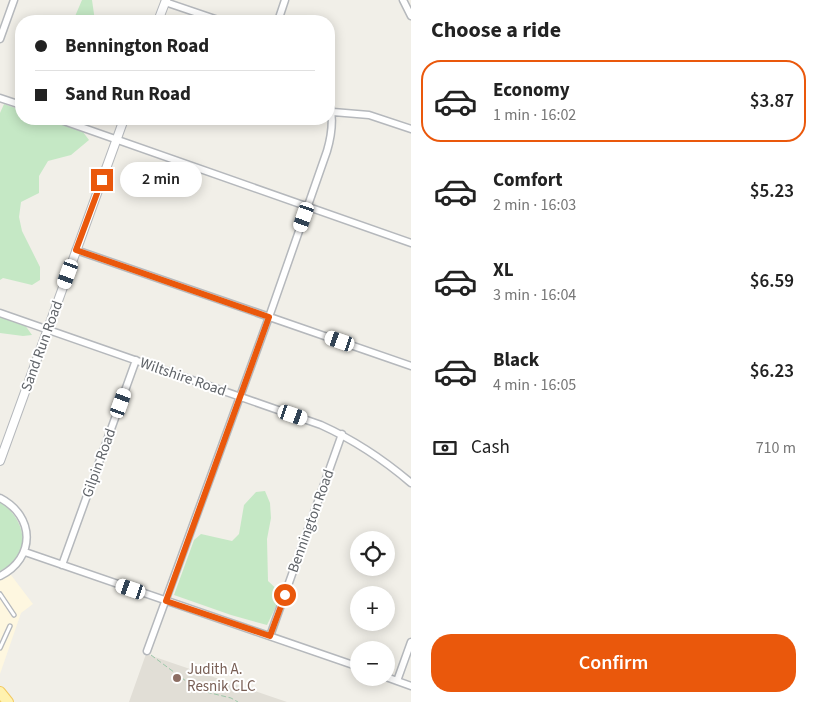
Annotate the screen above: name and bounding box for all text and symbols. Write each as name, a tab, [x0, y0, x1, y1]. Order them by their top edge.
text: Choose a ride	[431, 14, 561, 46]
text: Bennington Road	[65, 33, 209, 60]
text: Economy	[493, 77, 570, 104]
icon: car	[433, 79, 478, 124]
text: Sand Run Road	[65, 81, 191, 108]
text: $3.87	[750, 88, 794, 115]
text: 1 min · 16:02	[493, 104, 576, 126]
callout: 2 min	[120, 162, 202, 198]
text: Comfort	[493, 167, 563, 194]
text: 2 min	[142, 168, 180, 190]
route end	[91, 169, 113, 191]
icon: car	[433, 169, 478, 214]
text: $5.23	[750, 178, 794, 205]
text: 2 min · 16:03	[493, 194, 576, 216]
car	[292, 200, 315, 234]
car	[55, 257, 80, 291]
text: XL	[493, 257, 514, 284]
icon: car	[433, 259, 478, 304]
text: $6.59	[750, 268, 794, 295]
text: 3 min · 16:04	[493, 284, 576, 306]
street label: Sand Run Road	[16, 298, 68, 394]
car	[323, 329, 356, 353]
text: Black	[493, 347, 539, 374]
icon: car	[433, 349, 478, 394]
street label: Wiltshire Road	[137, 352, 229, 402]
text: $6.23	[750, 358, 794, 385]
text: 4 min · 16:05	[493, 374, 576, 396]
car	[108, 386, 133, 420]
car	[276, 403, 309, 427]
street label: Gilpin Road	[77, 425, 121, 501]
icon: cash	[431, 434, 459, 462]
text: Cash	[471, 434, 510, 461]
text: 710 m	[756, 437, 796, 459]
street label: Bennington Road	[283, 466, 339, 576]
map controls	[350, 531, 395, 686]
button: locate	[350, 531, 395, 576]
car	[114, 577, 147, 601]
route start	[274, 584, 296, 606]
button: +	[350, 586, 395, 631]
button: Confirm	[431, 634, 796, 692]
button: −	[350, 641, 395, 686]
place label: Judith A. Resnik CLC	[187, 659, 256, 697]
marker: Judith A. Resnik CLC	[171, 672, 183, 684]

